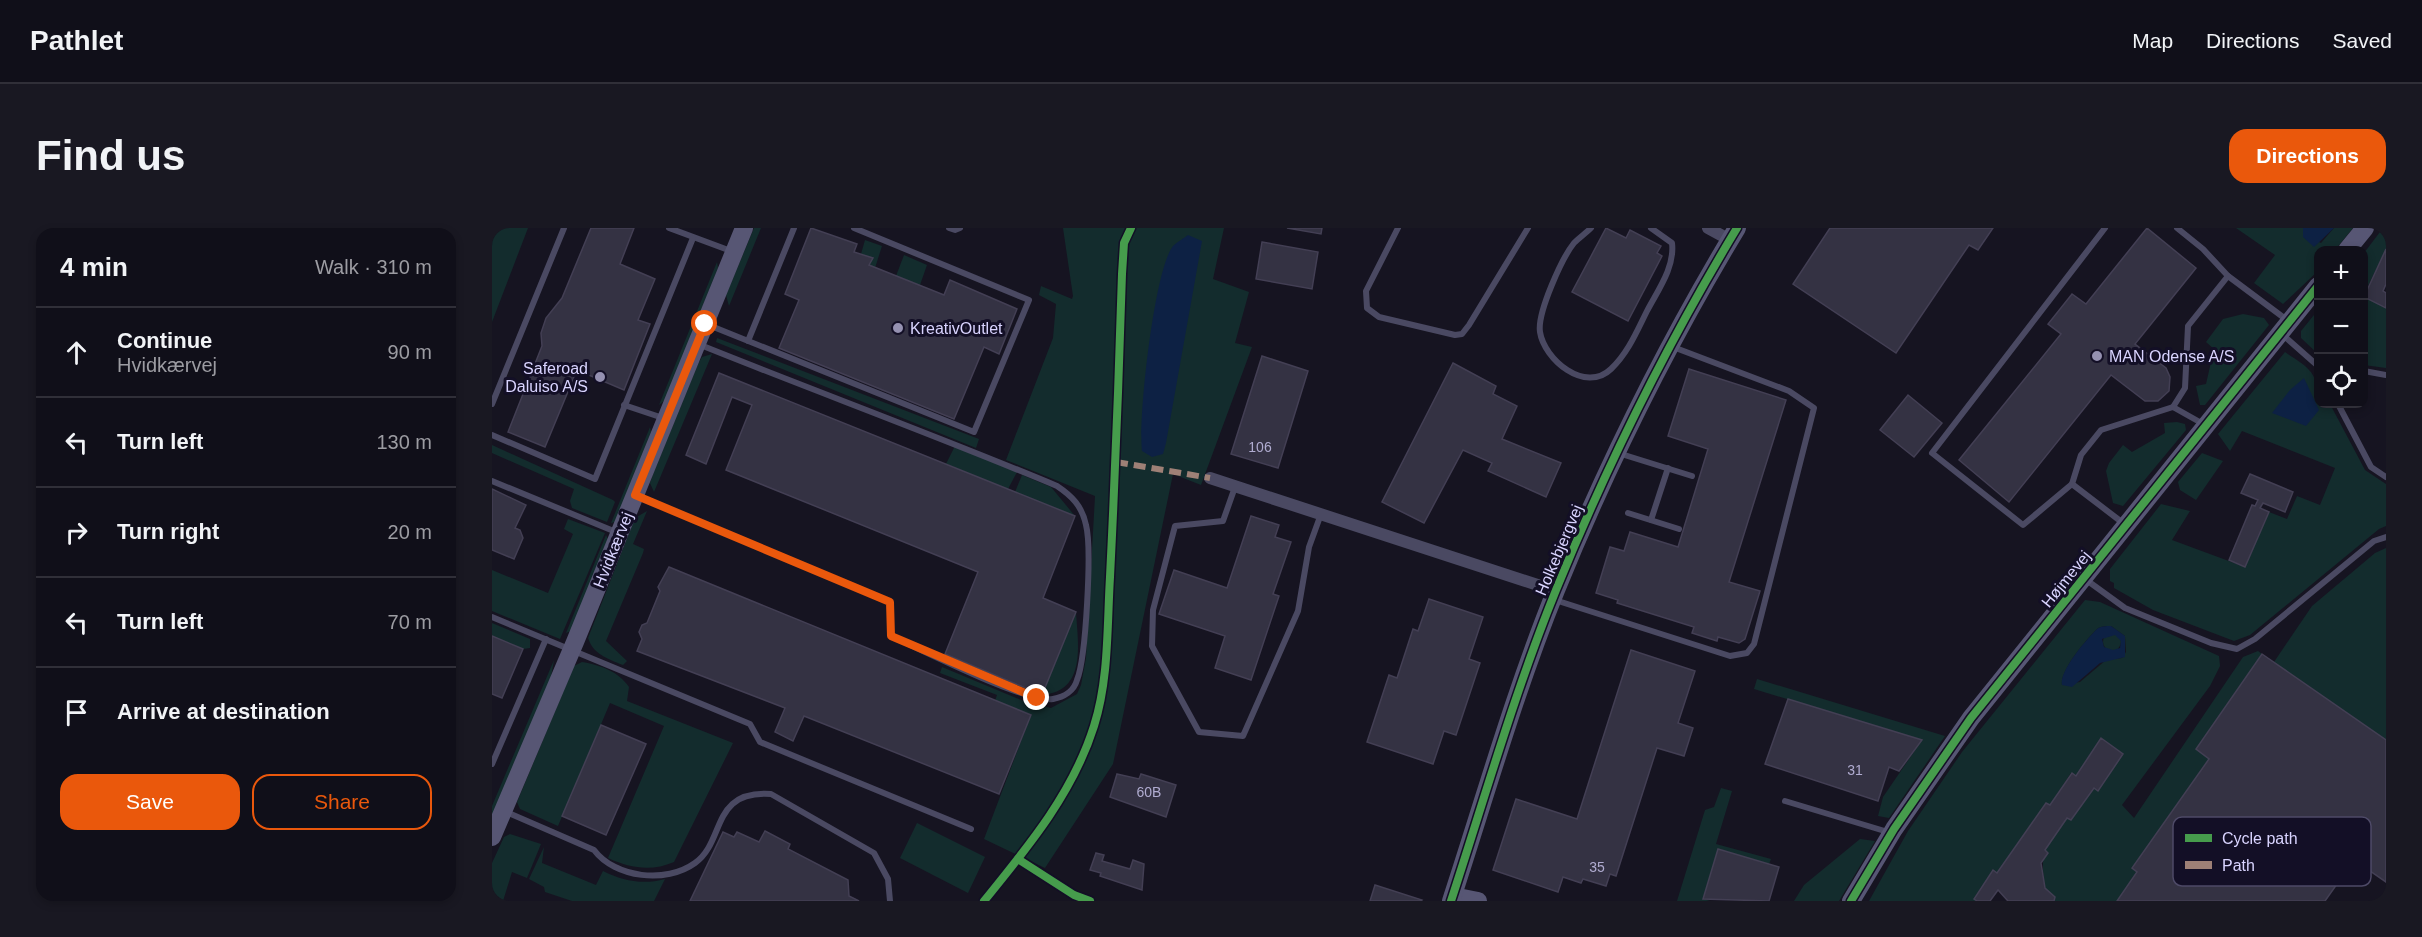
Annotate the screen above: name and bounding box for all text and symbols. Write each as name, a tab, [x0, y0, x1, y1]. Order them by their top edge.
text: Pathlet	[30, 25, 123, 56]
text: Map	[2132, 29, 2173, 52]
text: Directions	[2206, 29, 2299, 52]
text: Saved	[2332, 29, 2392, 52]
button: Directions	[2229, 129, 2386, 183]
text: Find us	[36, 132, 185, 179]
map controls	[2314, 246, 2368, 408]
button: +	[2314, 246, 2368, 300]
text: 4 min	[60, 252, 128, 282]
text: Walk · 310 m	[315, 256, 432, 278]
button: −	[2314, 300, 2368, 354]
route start	[691, 310, 717, 336]
place label: KreativOutlet	[910, 320, 1003, 337]
marker: KreativOutlet	[891, 321, 905, 335]
text: Continue	[117, 328, 212, 353]
icon: ahead	[60, 336, 93, 369]
text: 90 m	[388, 341, 432, 363]
place label: MAN Odense A/S	[2109, 348, 2234, 365]
marker: MAN Odense A/S	[2090, 349, 2104, 363]
text: Hvidkærvej	[117, 354, 217, 376]
button: locate	[2314, 354, 2368, 408]
place label: Saferoad Daluiso A/S	[505, 360, 588, 395]
marker: Saferoad Daluiso A/S	[593, 370, 607, 384]
icon: left	[60, 426, 93, 459]
text: Turn left	[117, 429, 203, 454]
text: 130 m	[376, 431, 432, 453]
house number: 106	[1248, 439, 1272, 455]
street label: Holkebjergvej	[1532, 502, 1586, 598]
street label: Hvidkærvej	[590, 510, 636, 590]
icon: right	[60, 516, 93, 549]
text: Turn right	[117, 519, 219, 544]
text: 20 m	[388, 521, 432, 543]
street label: Højmevej	[2038, 547, 2094, 611]
icon: left	[60, 606, 93, 639]
text: Turn left	[117, 609, 203, 634]
text: 70 m	[388, 611, 432, 633]
route end	[1023, 684, 1049, 710]
icon: arrive	[60, 696, 93, 729]
text: Arrive at destination	[117, 699, 330, 724]
house number: 31	[1847, 762, 1863, 778]
button: Save	[60, 774, 240, 830]
button: Share	[252, 774, 432, 830]
house number: 60B	[1137, 784, 1161, 800]
legend	[2173, 817, 2371, 886]
text: Cycle path	[2222, 830, 2298, 847]
text: Path	[2222, 857, 2255, 874]
house number: 35	[1589, 859, 1605, 875]

